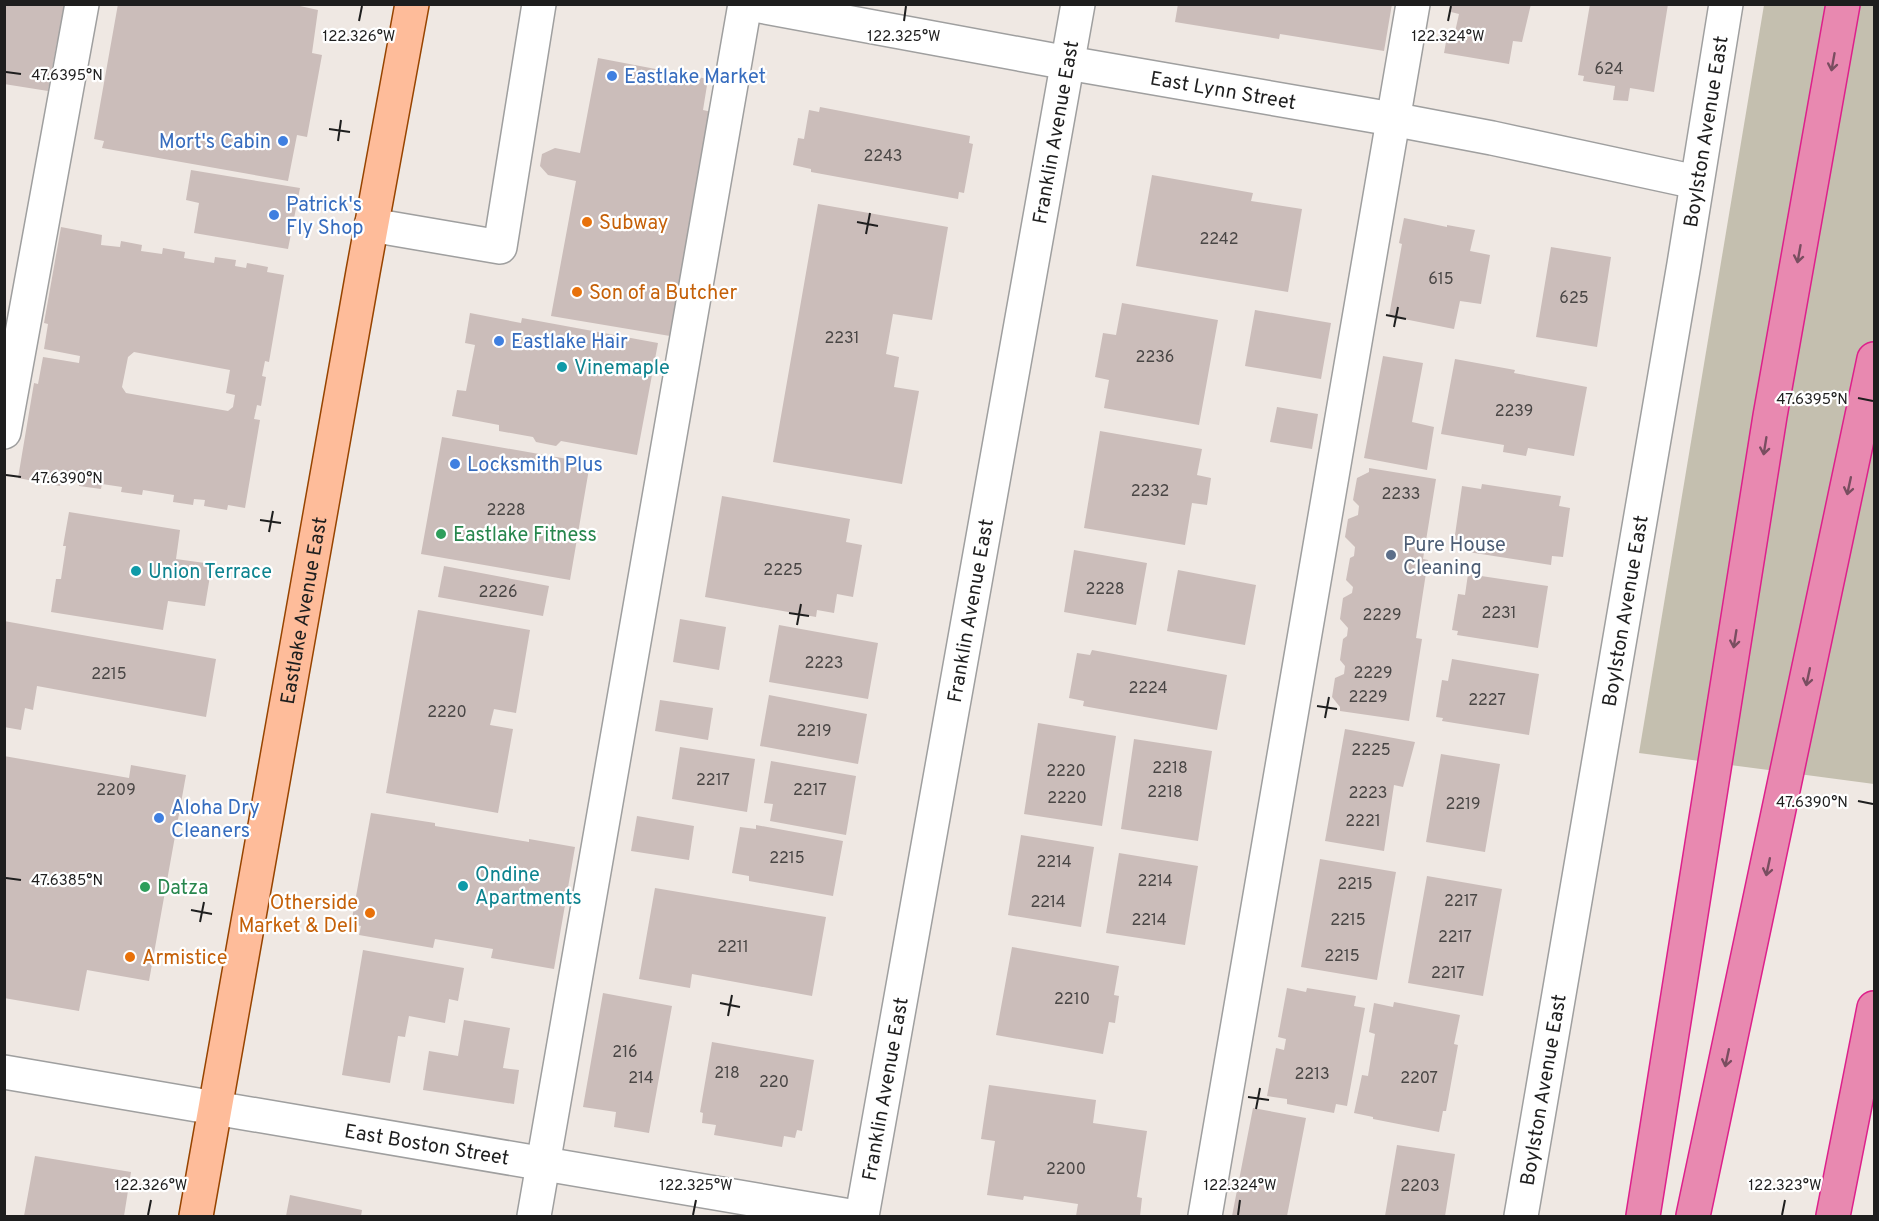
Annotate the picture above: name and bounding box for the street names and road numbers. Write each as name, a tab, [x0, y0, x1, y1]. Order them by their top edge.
street label: Boylston Avenue East	[1679, 34, 1736, 230]
street label: Franklin Avenue East	[1028, 39, 1086, 226]
street label: East Lynn Street	[1148, 66, 1298, 117]
street label: Boylston Avenue East	[1597, 513, 1656, 709]
street label: Eastlake Avenue East	[276, 515, 334, 707]
street label: Franklin Avenue East	[943, 517, 1001, 705]
street label: Boylston Avenue East	[1515, 992, 1574, 1188]
street label: Franklin Avenue East	[857, 995, 916, 1183]
street label: East Boston Street	[342, 1119, 511, 1173]

